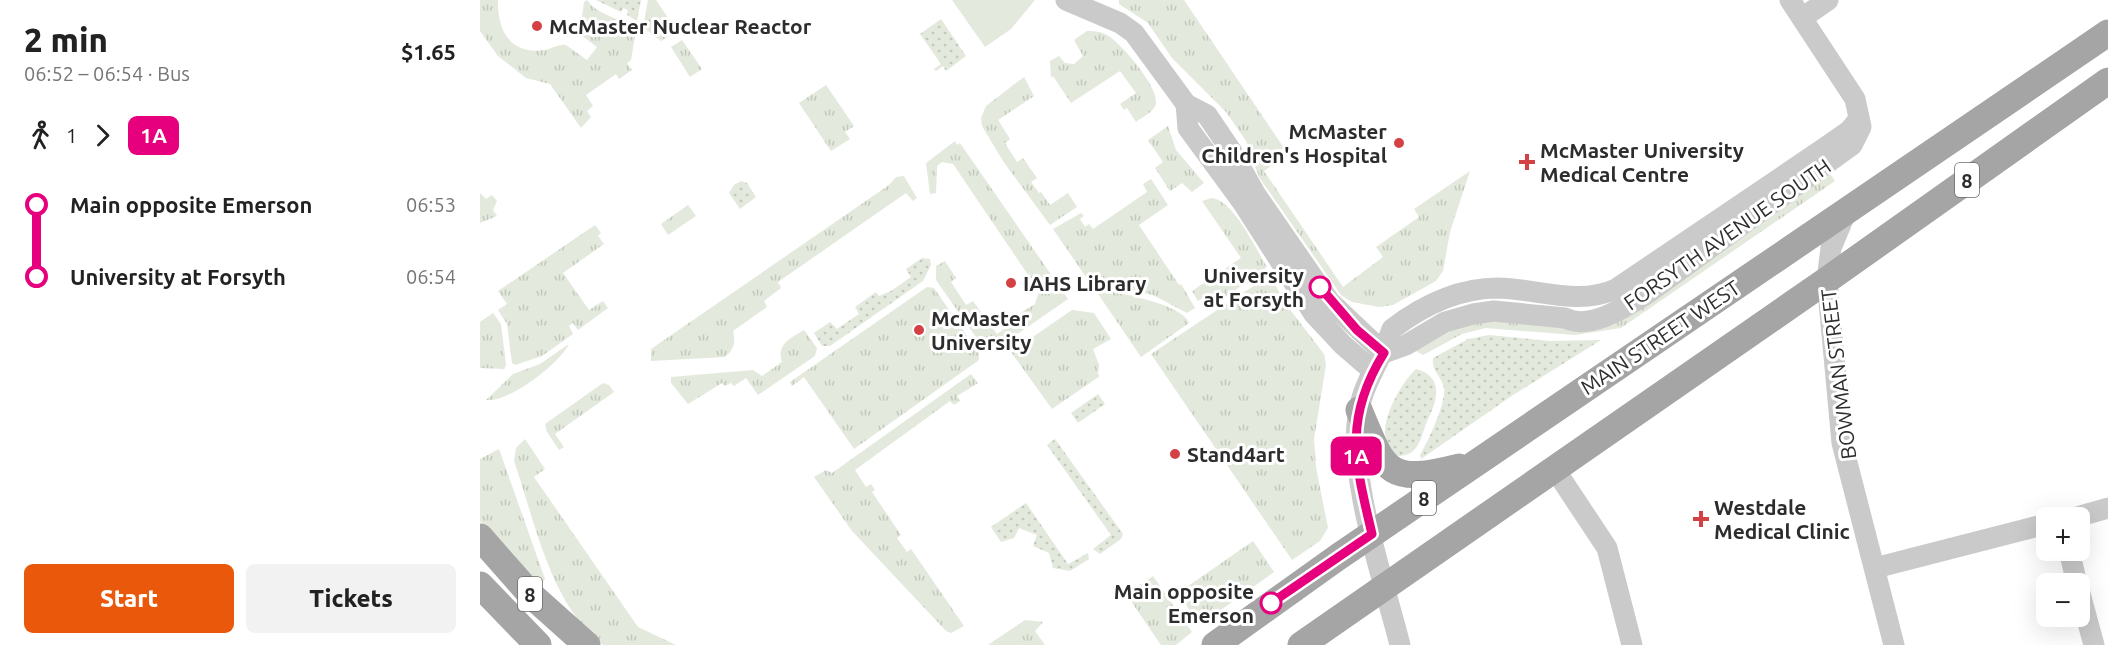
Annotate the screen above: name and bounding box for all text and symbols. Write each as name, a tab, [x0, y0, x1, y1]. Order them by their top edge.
place label: McMaster Nuclear Reactor	[549, 14, 812, 38]
marker: McMaster Nuclear Reactor	[530, 19, 544, 33]
text: 2 min	[24, 21, 108, 58]
text: $1.65	[401, 39, 456, 64]
text: 06:52 – 06:54 · Bus	[24, 62, 190, 85]
icon: walk	[24, 119, 57, 152]
icon: forward	[86, 119, 119, 152]
place label: McMaster Children's Hospital	[1201, 119, 1387, 167]
text: 1A	[140, 123, 167, 147]
text: 1	[66, 124, 77, 147]
marker: McMaster Children's Hospital	[1392, 136, 1406, 150]
place label: McMaster University Medical Centre	[1540, 138, 1744, 186]
marker: McMaster University Medical Centre	[1518, 153, 1536, 171]
street label: FORSYTH AVENUE SOUTH	[1619, 153, 1835, 315]
road number: 8	[1955, 163, 1979, 197]
text: Main opposite Emerson	[70, 192, 312, 217]
text: 06:53	[406, 193, 456, 216]
place label: University at Forsyth	[1203, 263, 1304, 311]
text: University at Forsyth	[70, 264, 286, 289]
text: 06:54	[406, 265, 456, 288]
place label: IAHS Library	[1023, 271, 1146, 295]
street label: MAIN STREET WEST	[1576, 275, 1744, 399]
marker: IAHS Library	[1004, 276, 1018, 290]
marker: University at Forsyth	[1309, 276, 1331, 298]
street label: BOWMAN STREET	[1816, 287, 1860, 461]
place label: McMaster University	[931, 306, 1031, 354]
marker: McMaster University	[912, 323, 926, 337]
line badge: 1A	[1329, 436, 1383, 476]
place label: Stand4art	[1187, 442, 1285, 466]
text: 1A	[1343, 444, 1369, 468]
marker: Stand4art	[1168, 447, 1182, 461]
road number: 8	[1412, 481, 1436, 515]
place label: Westdale Medical Clinic	[1714, 495, 1850, 543]
map controls	[2036, 507, 2090, 627]
button: +	[2036, 507, 2090, 561]
marker: Westdale Medical Clinic	[1692, 510, 1710, 528]
button: Start	[24, 564, 234, 633]
button: Tickets	[246, 564, 456, 633]
button: −	[2036, 573, 2090, 627]
road number: 8	[518, 577, 542, 611]
place label: Main opposite Emerson	[1114, 579, 1254, 627]
marker: Main opposite Emerson	[1260, 592, 1282, 614]

